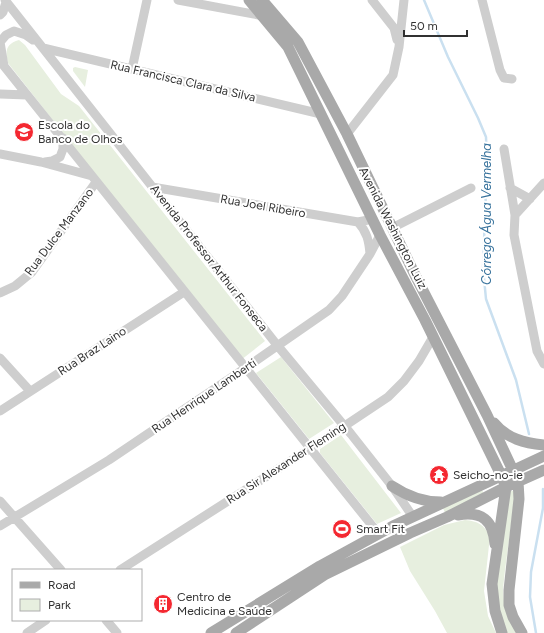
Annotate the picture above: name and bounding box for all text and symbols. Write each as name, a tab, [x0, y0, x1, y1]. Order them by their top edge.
scale bar	[404, 12, 467, 38]
text: 50 m	[410, 19, 438, 33]
street label: Rua Francisca Clara da Silva	[109, 57, 257, 105]
place label: Escola do Banco de Olhos	[38, 118, 123, 146]
school or university icon: Escola do Banco de Olhos	[13, 121, 35, 143]
water label: Córrego Água Vermelha	[479, 143, 494, 285]
street label: Avenida Washington Luiz	[356, 165, 430, 291]
street label: Avenida Professor Arthur Fonseca	[147, 182, 271, 334]
street label: Rua Dulce Manzano	[22, 186, 96, 278]
street label: Rua Joel Ribeiro	[219, 192, 307, 220]
street label: Rua Braz Laino	[55, 324, 129, 378]
street label: Rua Henrique Lamberti	[149, 356, 259, 436]
street label: Rua Sir Alexander Fleming	[224, 419, 348, 507]
temple icon: Seicho-no-ie	[428, 464, 450, 486]
place label: Seicho-no-ie	[453, 468, 523, 482]
sports icon: Smart Fit	[331, 518, 353, 540]
place label: Smart Fit	[356, 522, 406, 536]
legend	[12, 569, 142, 621]
text: Road	[48, 578, 76, 592]
place label: Centro de Medicina e Saúde	[177, 590, 272, 618]
building icon: Centro de Medicina e Saúde	[152, 593, 174, 615]
text: Park	[48, 598, 71, 612]

